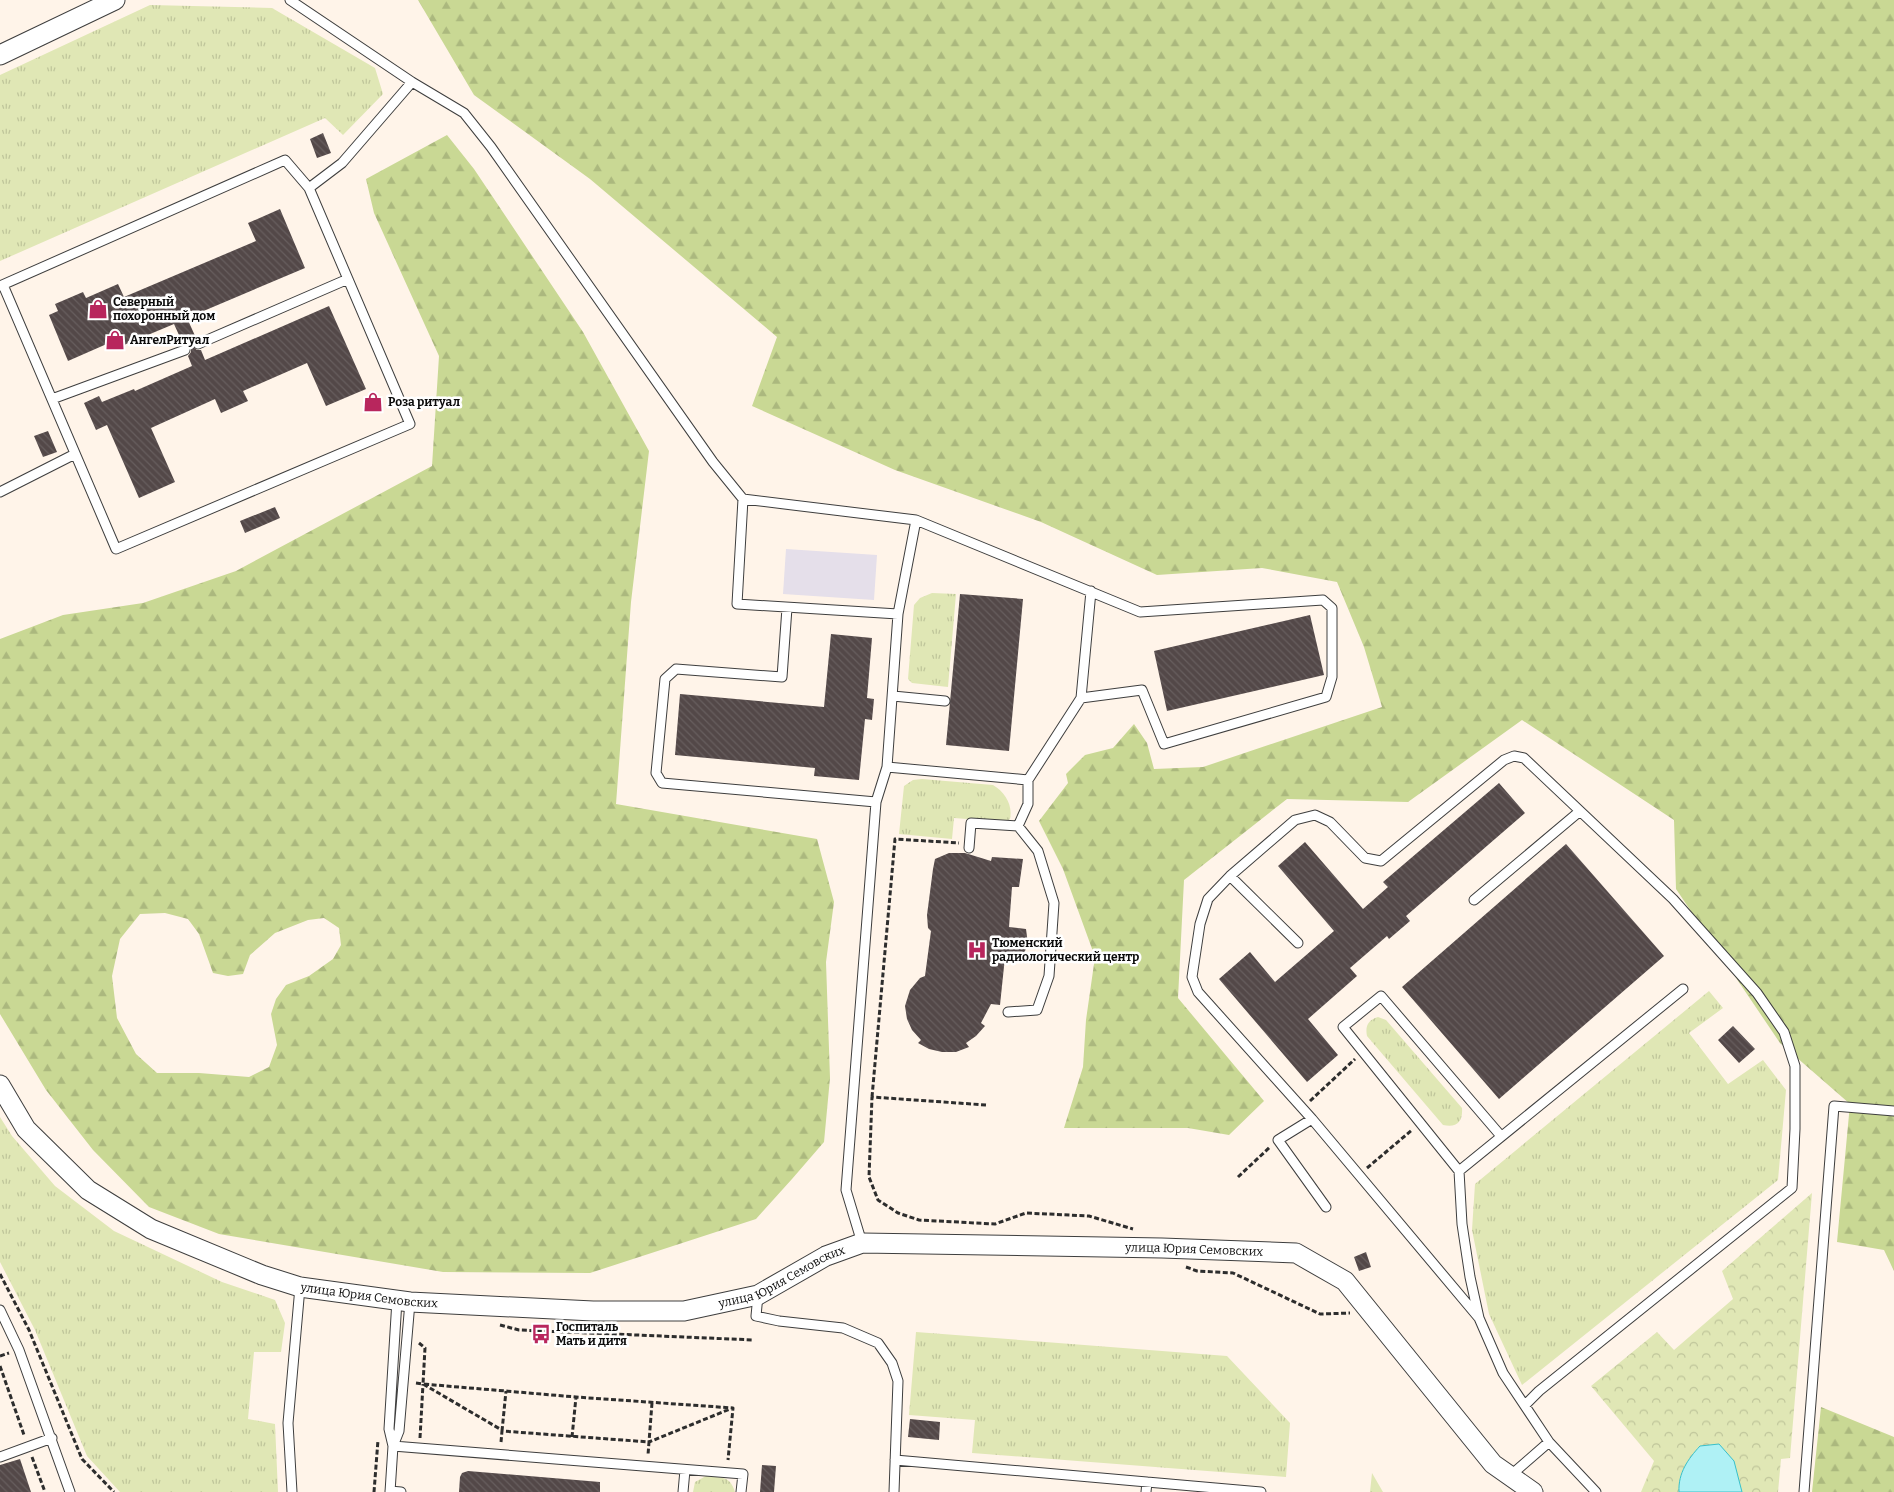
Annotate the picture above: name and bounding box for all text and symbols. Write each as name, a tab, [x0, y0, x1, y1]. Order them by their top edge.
place label: Северный похоронный дом	[113, 295, 215, 323]
shop icon: Северный похоронный дом	[87, 298, 109, 320]
shop icon: АнгелРитуал	[104, 329, 126, 351]
place label: АнгелРитуал	[130, 333, 210, 347]
shop icon: Роза ритуал	[362, 391, 384, 413]
place label: Роза ритуал	[388, 395, 460, 409]
place label: Тюменский радиологический центр	[992, 936, 1139, 964]
hospital icon: Тюменский радиологический центр	[966, 939, 988, 961]
street label: улица Юрия Семовских	[1124, 1240, 1264, 1259]
street label: улица Юрия Семовских	[716, 1243, 847, 1311]
street label: улица Юрия Семовских	[299, 1280, 439, 1310]
place label: Госпиталь Мать и дитя	[556, 1320, 627, 1348]
bus stop icon: Госпиталь Мать и дитя	[530, 1323, 552, 1345]

